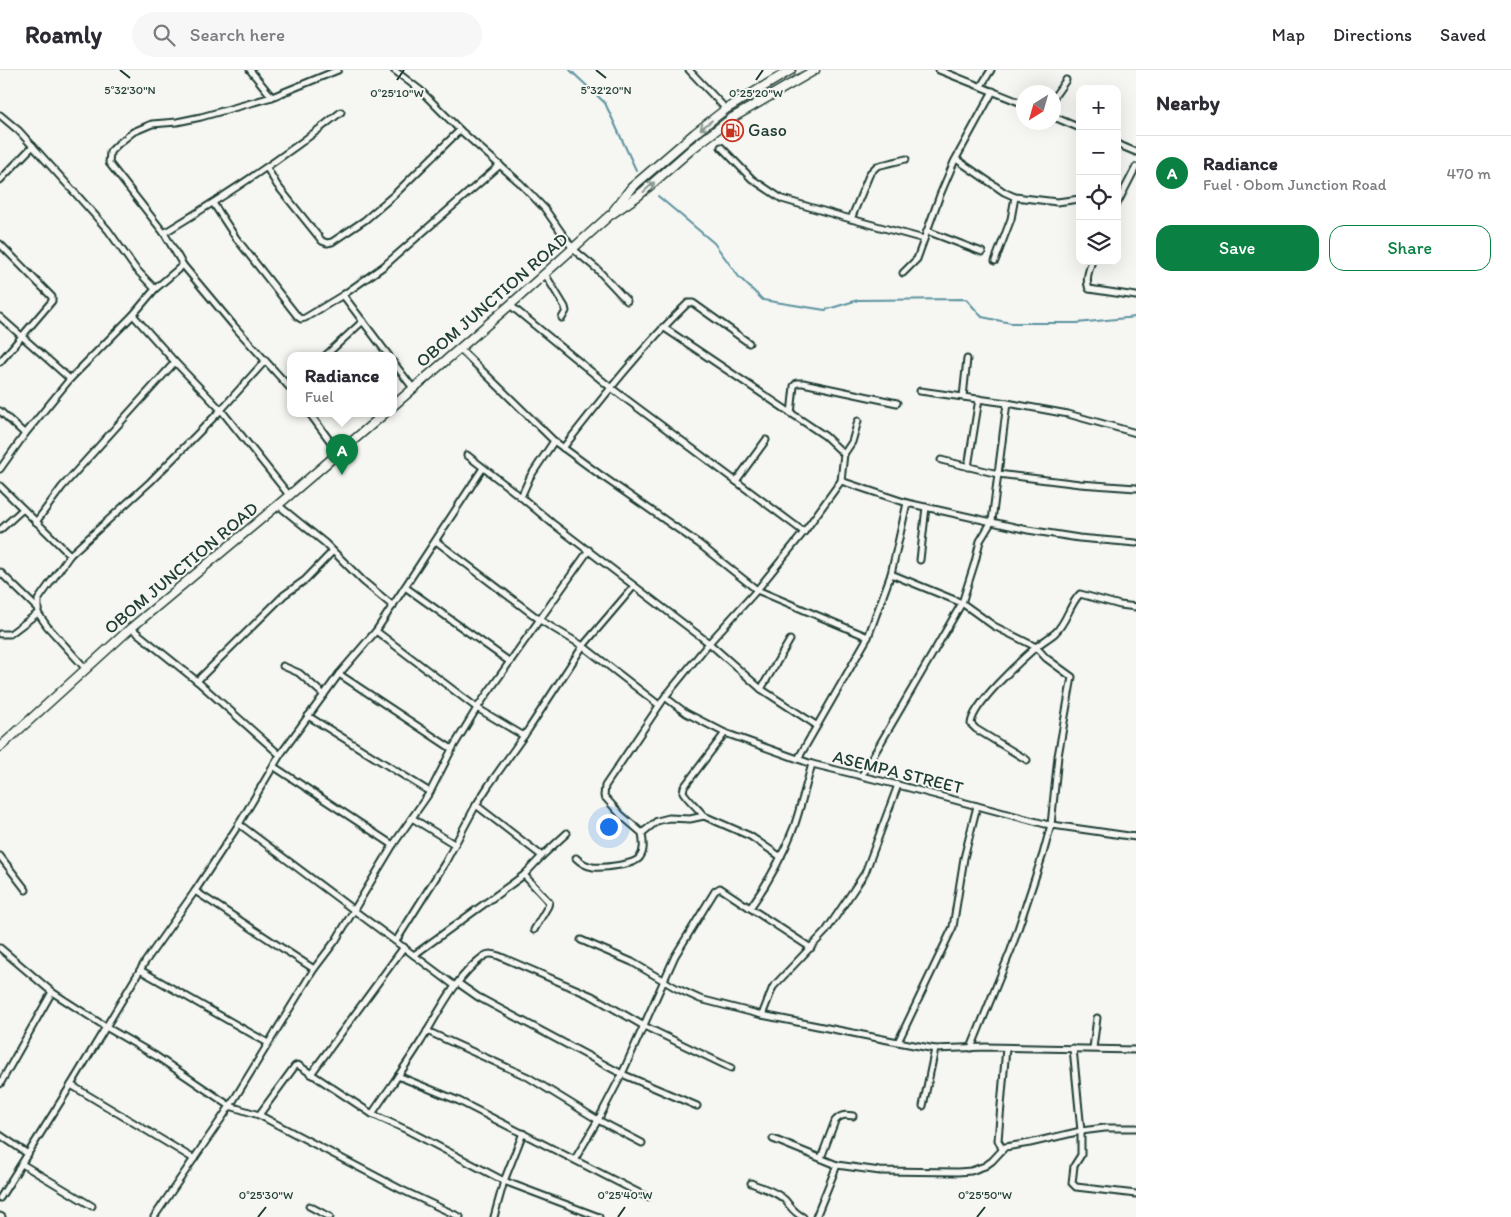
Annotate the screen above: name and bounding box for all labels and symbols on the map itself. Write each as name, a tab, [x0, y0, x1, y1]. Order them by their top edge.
text: 5°32'30"N	[104, 83, 156, 97]
text: 5°32'20"N	[580, 83, 632, 97]
north arrow	[1016, 85, 1061, 130]
text: 0°25'10"W	[370, 86, 424, 100]
text: 0°25'20"W	[729, 86, 783, 100]
fuel station icon: Gaso	[720, 118, 744, 142]
one-way arrow	[700, 119, 713, 130]
place label: Gaso	[748, 119, 787, 141]
one-way arrow	[642, 181, 655, 193]
street label: OBOM JUNCTION ROAD	[411, 228, 573, 372]
pin: A	[326, 434, 358, 475]
street label: OBOM JUNCTION ROAD	[100, 497, 263, 639]
street label: ASEMPA STREET	[830, 745, 966, 799]
your location	[596, 814, 622, 840]
text: 0°25'30"W	[239, 1188, 293, 1202]
text: 0°25'40"W	[597, 1188, 653, 1202]
text: 0°25'50"W	[958, 1188, 1012, 1202]

